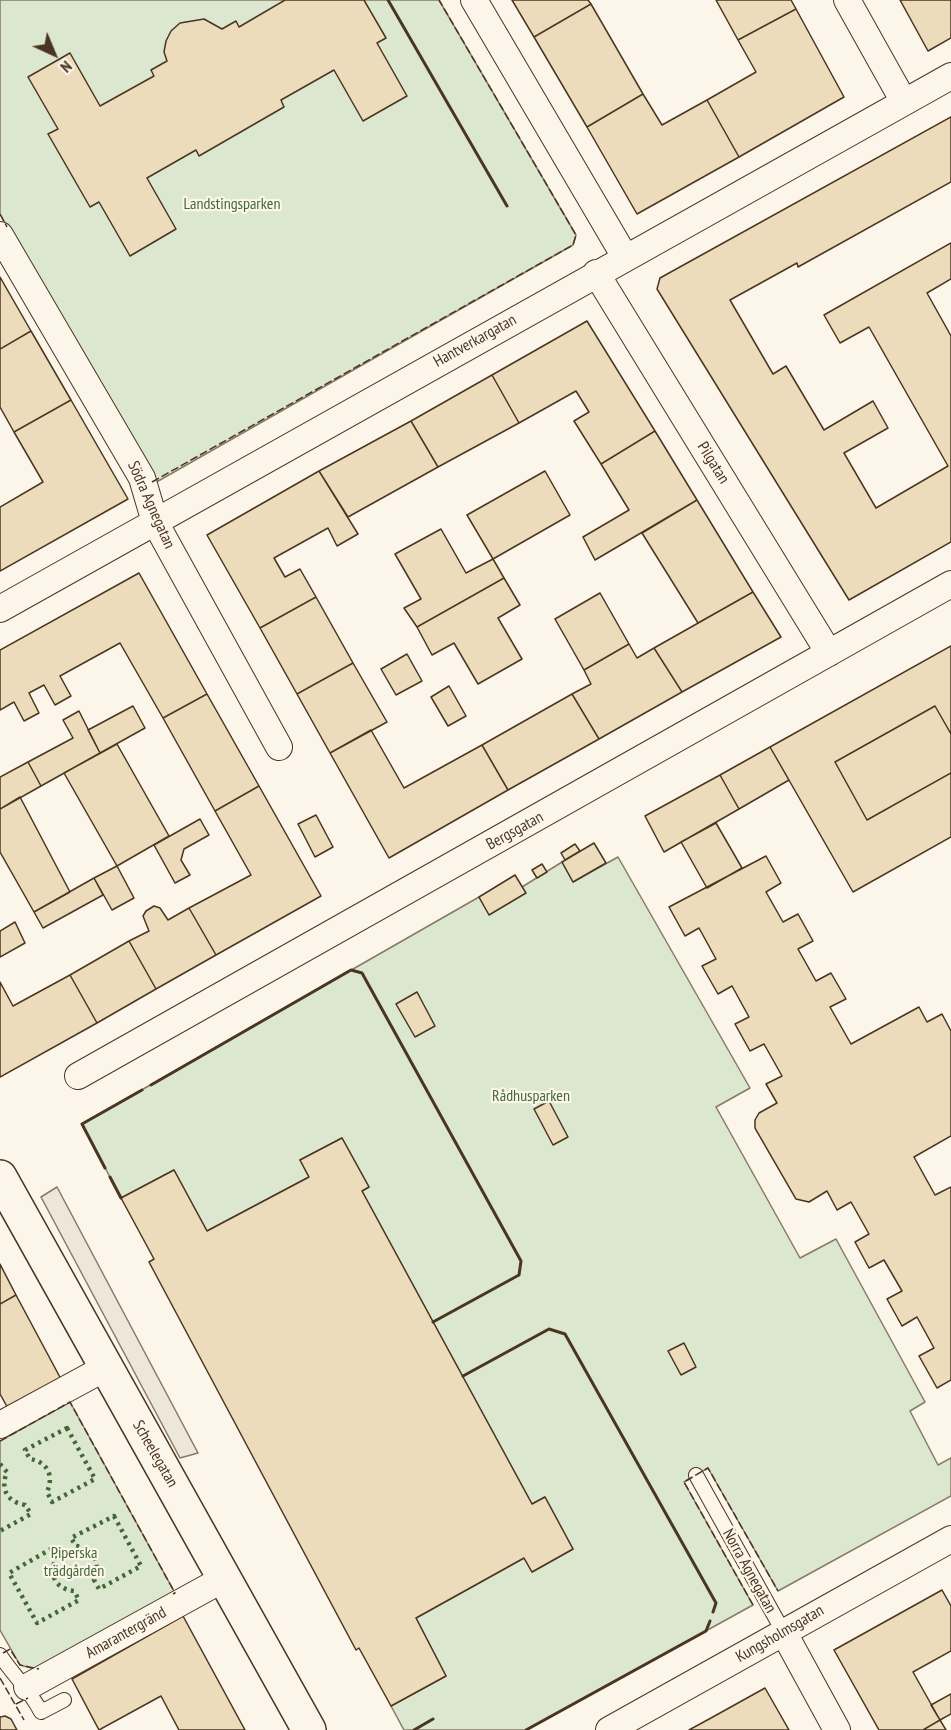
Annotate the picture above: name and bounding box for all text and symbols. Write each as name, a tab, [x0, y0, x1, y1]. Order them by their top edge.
north arrow	[24, 24, 84, 84]
text: N	[56, 57, 77, 77]
park label: Landstingsparken	[184, 194, 280, 214]
street label: Hantverkargatan	[430, 310, 520, 372]
street label: Pilgatan	[693, 439, 733, 487]
street label: Södra Agnegatan	[123, 458, 179, 552]
street label: Bergsgatan	[483, 808, 547, 854]
park label: Rådhusparken	[492, 1086, 570, 1106]
street label: Scheelegatan	[128, 1417, 182, 1491]
street label: Norra Agnegatan	[718, 1526, 780, 1616]
park label: Piperska trädgården	[44, 1543, 104, 1581]
street label: Kungsholmsgatan	[733, 1601, 827, 1667]
street label: Amarantergränd	[82, 1603, 170, 1663]

